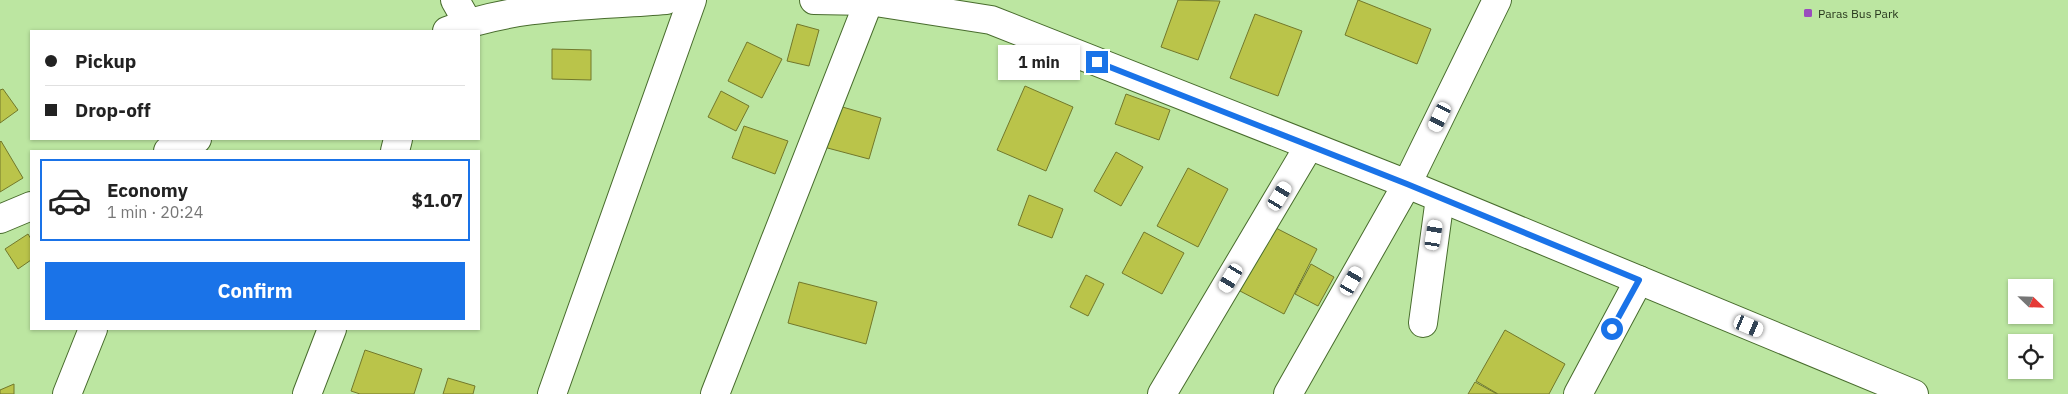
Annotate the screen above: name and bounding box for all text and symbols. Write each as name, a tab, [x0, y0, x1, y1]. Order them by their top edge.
place label: Paras Bus Park	[1818, 6, 1899, 21]
marker: Paras Bus Park	[1802, 7, 1814, 19]
callout: 1 min	[997, 44, 1080, 80]
text: Pickup	[75, 49, 136, 73]
route end	[1086, 51, 1108, 73]
text: 1 min	[1018, 52, 1060, 72]
text: Drop-off	[75, 98, 151, 122]
car	[1426, 100, 1453, 134]
icon: car	[47, 178, 92, 223]
text: Economy	[107, 178, 188, 202]
car	[1265, 179, 1294, 213]
text: $1.07	[411, 188, 463, 212]
text: 1 min · 20:24	[107, 202, 203, 222]
car	[1424, 219, 1443, 251]
car	[1216, 261, 1245, 295]
button: Confirm	[45, 262, 465, 320]
car	[1338, 264, 1365, 298]
north arrow	[2008, 279, 2052, 324]
map controls	[2008, 279, 2053, 379]
car	[1732, 313, 1765, 339]
route start	[1601, 318, 1623, 340]
button: locate	[2008, 334, 2053, 379]

